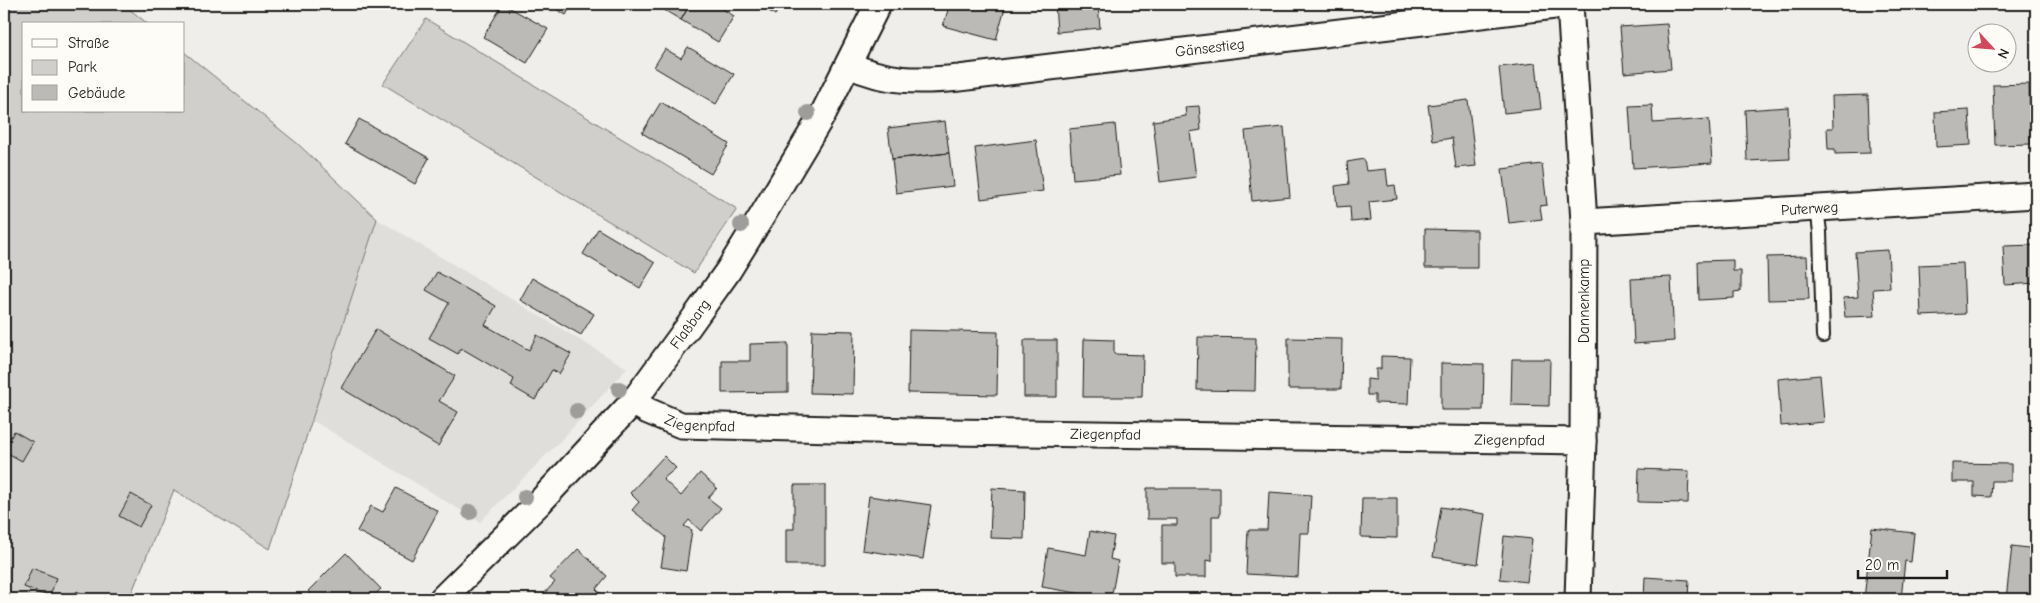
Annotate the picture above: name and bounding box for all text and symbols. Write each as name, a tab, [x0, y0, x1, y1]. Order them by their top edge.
legend	[22, 22, 185, 112]
north arrow	[1968, 22, 2018, 72]
text: Straße	[68, 34, 110, 52]
street label: Gänsestieg	[1174, 35, 1246, 61]
text: N	[1994, 46, 2013, 61]
text: Park	[68, 58, 97, 76]
text: Gebäude	[68, 84, 126, 102]
street label: Puterweg	[1780, 198, 1839, 219]
street label: Dannenkamp	[1575, 259, 1593, 343]
street label: Flaßbarg	[666, 296, 714, 352]
street label: Ziegenpfad	[662, 410, 735, 435]
street label: Ziegenpfad	[1070, 425, 1141, 444]
street label: Ziegenpfad	[1474, 430, 1545, 449]
scale bar	[1858, 548, 1946, 580]
text: 20 m	[1865, 556, 1899, 574]

